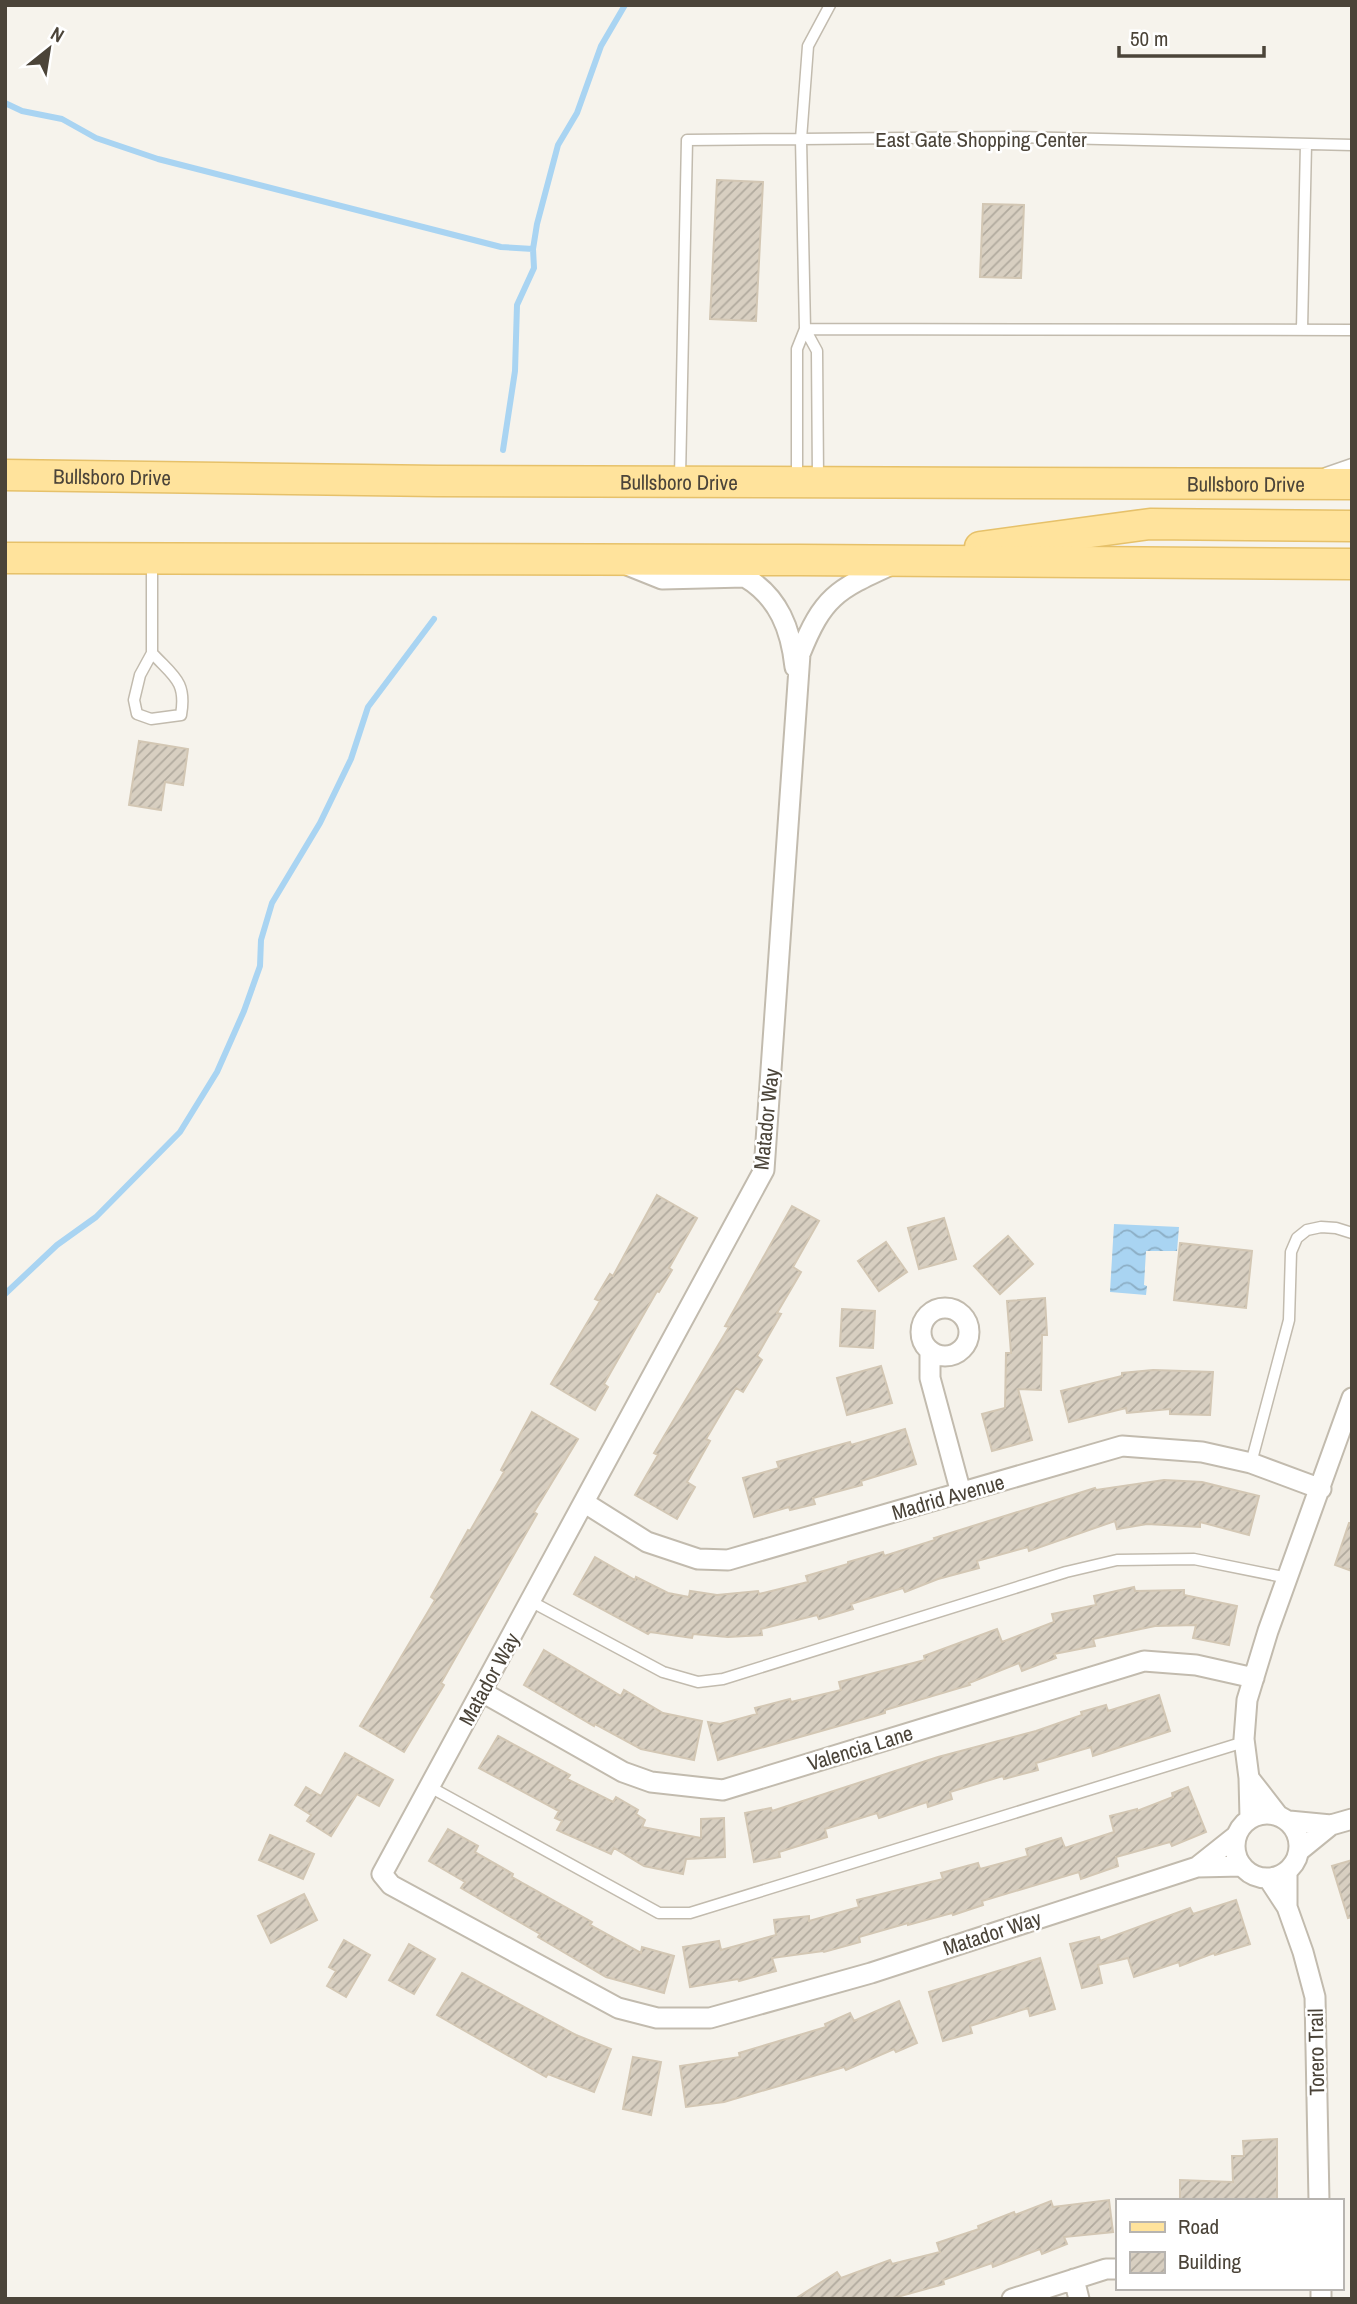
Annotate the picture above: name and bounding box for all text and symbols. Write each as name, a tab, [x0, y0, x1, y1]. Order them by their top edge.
north arrow	[14, 14, 84, 84]
scale bar	[1119, 14, 1264, 58]
text: N	[46, 20, 69, 48]
text: 50 m	[1130, 24, 1168, 53]
street label: East Gate Shopping Center	[875, 125, 1087, 154]
street label: Bullsboro Drive	[53, 461, 171, 492]
street label: Bullsboro Drive	[620, 467, 738, 496]
street label: Bullsboro Drive	[1187, 469, 1305, 498]
street label: Matador Way	[746, 1066, 786, 1171]
street label: Madrid Avenue	[888, 1467, 1008, 1527]
street label: Matador Way	[452, 1627, 527, 1731]
street label: Valencia Lane	[804, 1718, 916, 1778]
street label: Matador Way	[939, 1903, 1045, 1963]
street label: Torero Trail	[1301, 2008, 1331, 2096]
legend	[1116, 2199, 1343, 2290]
text: Road	[1178, 2212, 1219, 2241]
text: Building	[1178, 2247, 1242, 2276]

